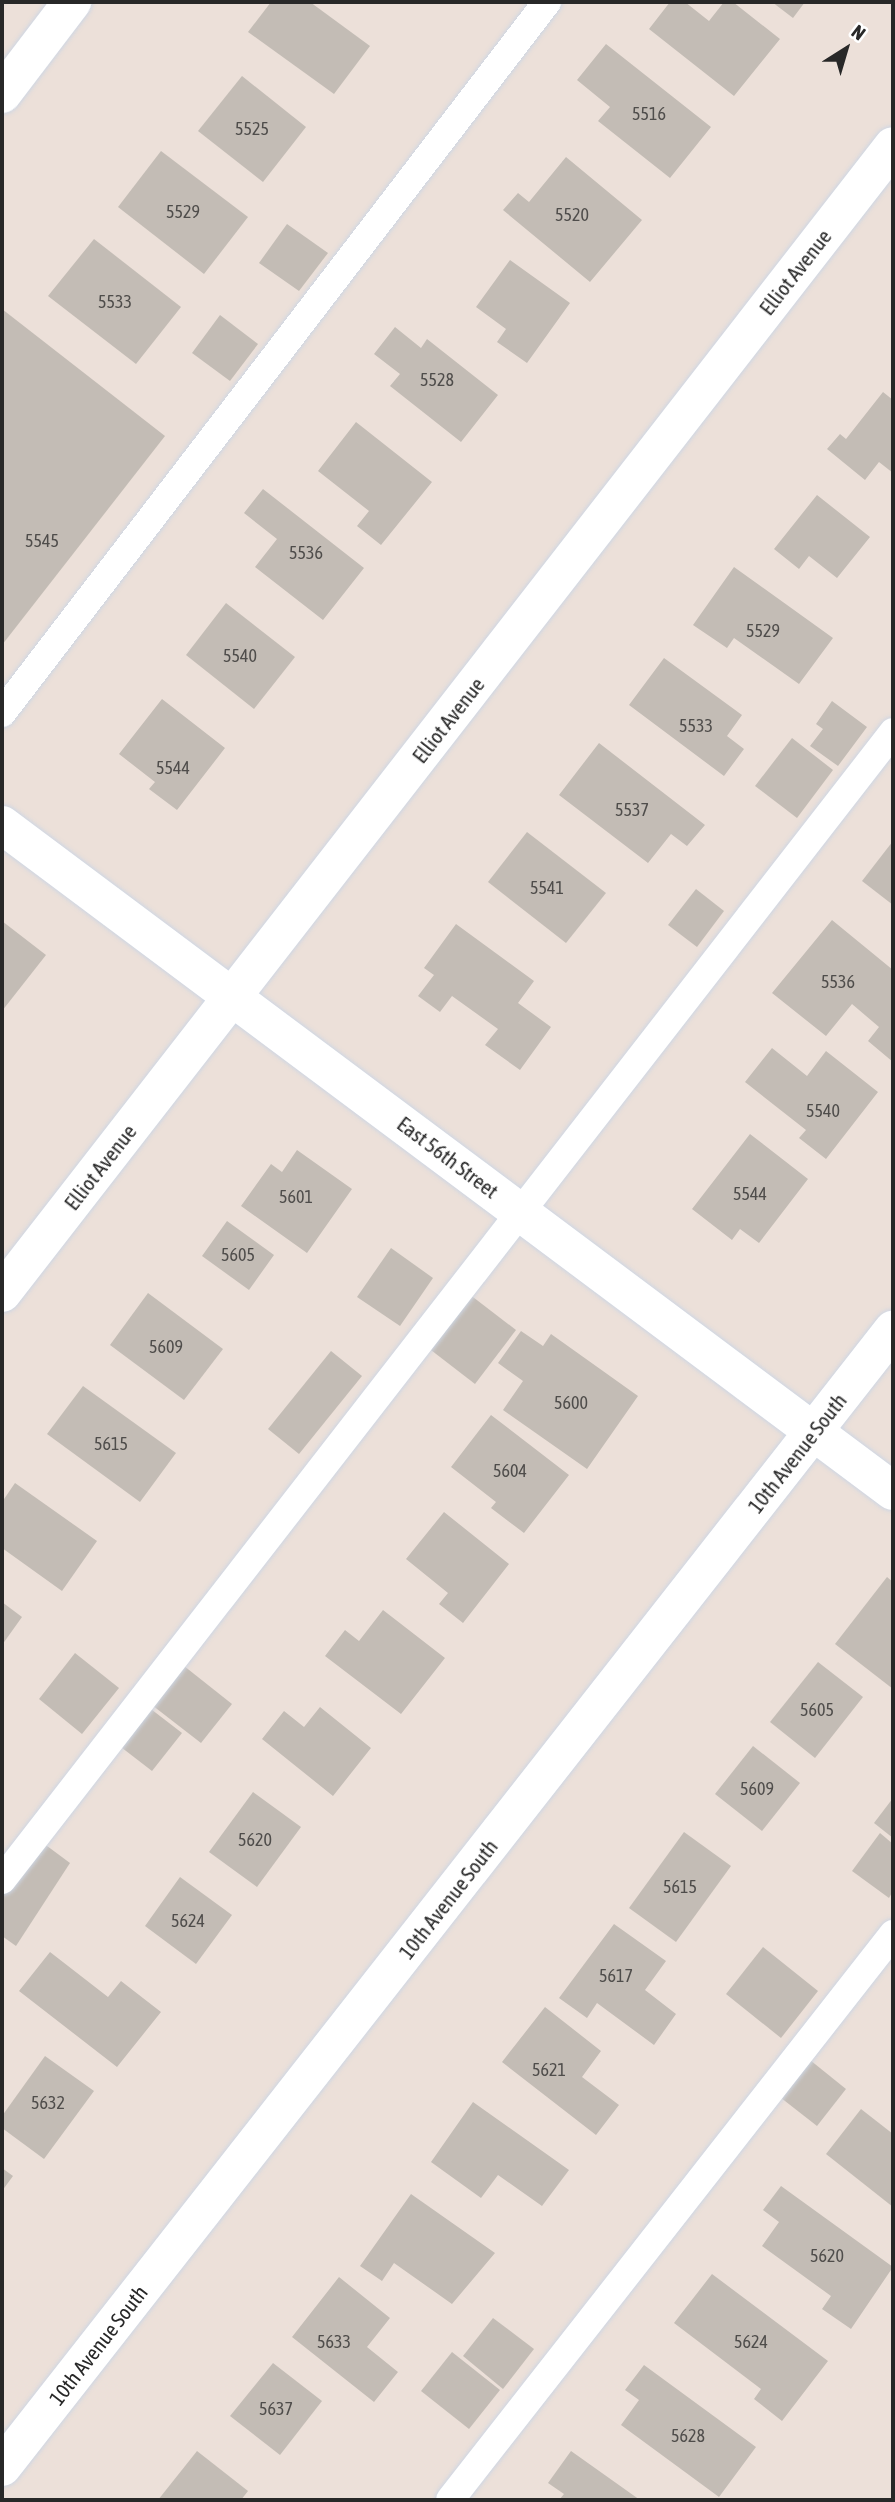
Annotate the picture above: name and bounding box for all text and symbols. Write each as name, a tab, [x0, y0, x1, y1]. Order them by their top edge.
north arrow	[811, 14, 881, 84]
text: N	[848, 20, 870, 44]
house number: 5516	[632, 103, 666, 125]
house number: 5525	[235, 118, 269, 140]
house number: 5529	[166, 201, 200, 223]
house number: 5520	[555, 204, 589, 226]
street label: Elliot Avenue	[754, 224, 836, 320]
house number: 5533	[98, 291, 132, 313]
house number: 5528	[420, 369, 454, 391]
house number: 5545	[25, 530, 59, 552]
house number: 5536	[289, 542, 323, 564]
house number: 5529	[746, 620, 780, 642]
house number: 5540	[223, 645, 257, 667]
street label: Elliot Avenue	[407, 672, 489, 768]
house number: 5533	[679, 715, 713, 737]
house number: 5544	[156, 757, 190, 779]
house number: 5537	[615, 799, 649, 821]
house number: 5541	[530, 877, 564, 899]
house number: 5536	[821, 971, 855, 993]
house number: 5540	[806, 1100, 840, 1122]
street label: East 56th Street	[393, 1111, 503, 1203]
street label: Elliot Avenue	[59, 1119, 141, 1215]
house number: 5544	[733, 1183, 767, 1205]
house number: 5601	[279, 1186, 313, 1208]
house number: 5605	[221, 1244, 255, 1266]
house number: 5609	[149, 1336, 183, 1358]
street label: 10th Avenue South	[742, 1388, 852, 1518]
house number: 5600	[554, 1392, 588, 1414]
house number: 5615	[94, 1433, 128, 1455]
house number: 5604	[493, 1460, 527, 1482]
house number: 5605	[800, 1699, 834, 1721]
house number: 5609	[740, 1778, 774, 1800]
house number: 5620	[238, 1829, 272, 1851]
street label: 10th Avenue South	[393, 1834, 503, 1964]
house number: 5615	[663, 1876, 697, 1898]
house number: 5624	[171, 1910, 205, 1932]
house number: 5617	[599, 1965, 633, 1987]
house number: 5621	[532, 2059, 566, 2081]
house number: 5632	[31, 2092, 65, 2114]
house number: 5620	[810, 2245, 844, 2267]
street label: 10th Avenue South	[43, 2280, 153, 2410]
house number: 5633	[317, 2331, 351, 2353]
house number: 5624	[734, 2331, 768, 2353]
house number: 5637	[259, 2398, 293, 2420]
house number: 5628	[671, 2425, 705, 2447]

